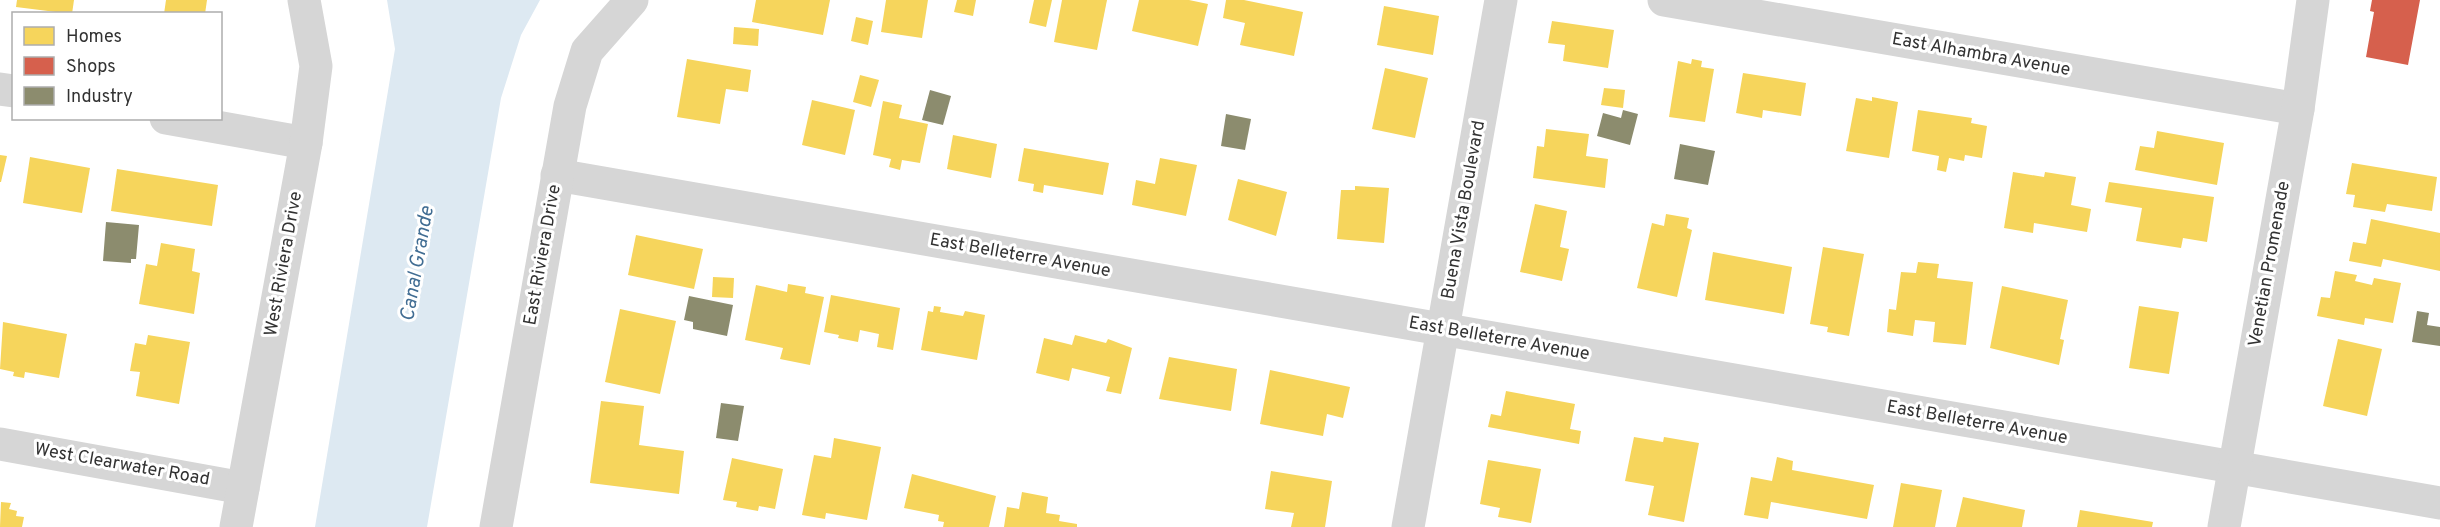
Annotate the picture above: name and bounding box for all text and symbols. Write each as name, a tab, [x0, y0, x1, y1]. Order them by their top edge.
legend	[12, 12, 222, 120]
text: Homes	[66, 26, 122, 49]
street label: East Alhambra Avenue	[1890, 28, 2072, 82]
text: Shops	[66, 56, 116, 79]
text: Industry	[66, 86, 133, 109]
street label: Buena Vista Boulevard	[1437, 119, 1491, 301]
street label: Venetian Promenade	[2244, 179, 2296, 349]
street label: East Riviera Drive	[519, 183, 567, 327]
street label: West Riviera Drive	[260, 190, 308, 338]
water label: Canal Grande	[395, 204, 441, 324]
street label: East Belleterre Avenue	[928, 229, 1112, 283]
street label: East Belleterre Avenue	[1407, 312, 1591, 366]
street label: East Belleterre Avenue	[1885, 396, 2069, 450]
street label: West Clearwater Road	[33, 438, 211, 492]

